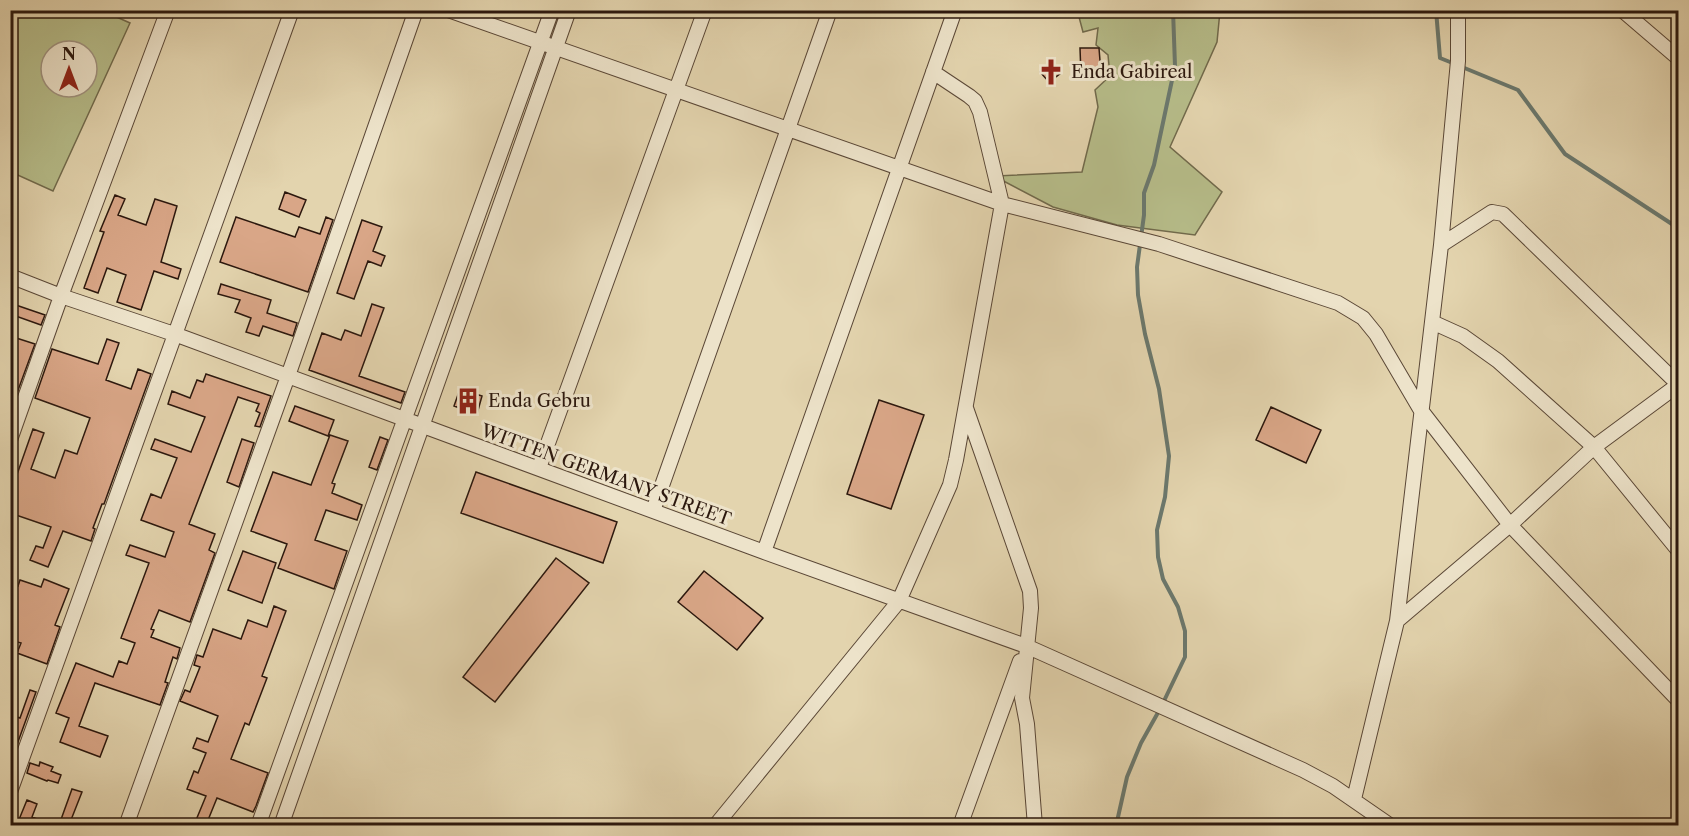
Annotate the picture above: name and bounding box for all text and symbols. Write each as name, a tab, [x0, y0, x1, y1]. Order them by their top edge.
north arrow	[39, 39, 99, 99]
text: N	[62, 44, 76, 64]
church icon: Enda Gabireal	[1036, 57, 1066, 87]
place label: Enda Gabireal	[1071, 61, 1192, 83]
building icon: Enda Gebru	[453, 386, 483, 416]
place label: Enda Gebru	[488, 390, 591, 412]
street label: WITTEN GERMANY STREET	[477, 419, 735, 531]

